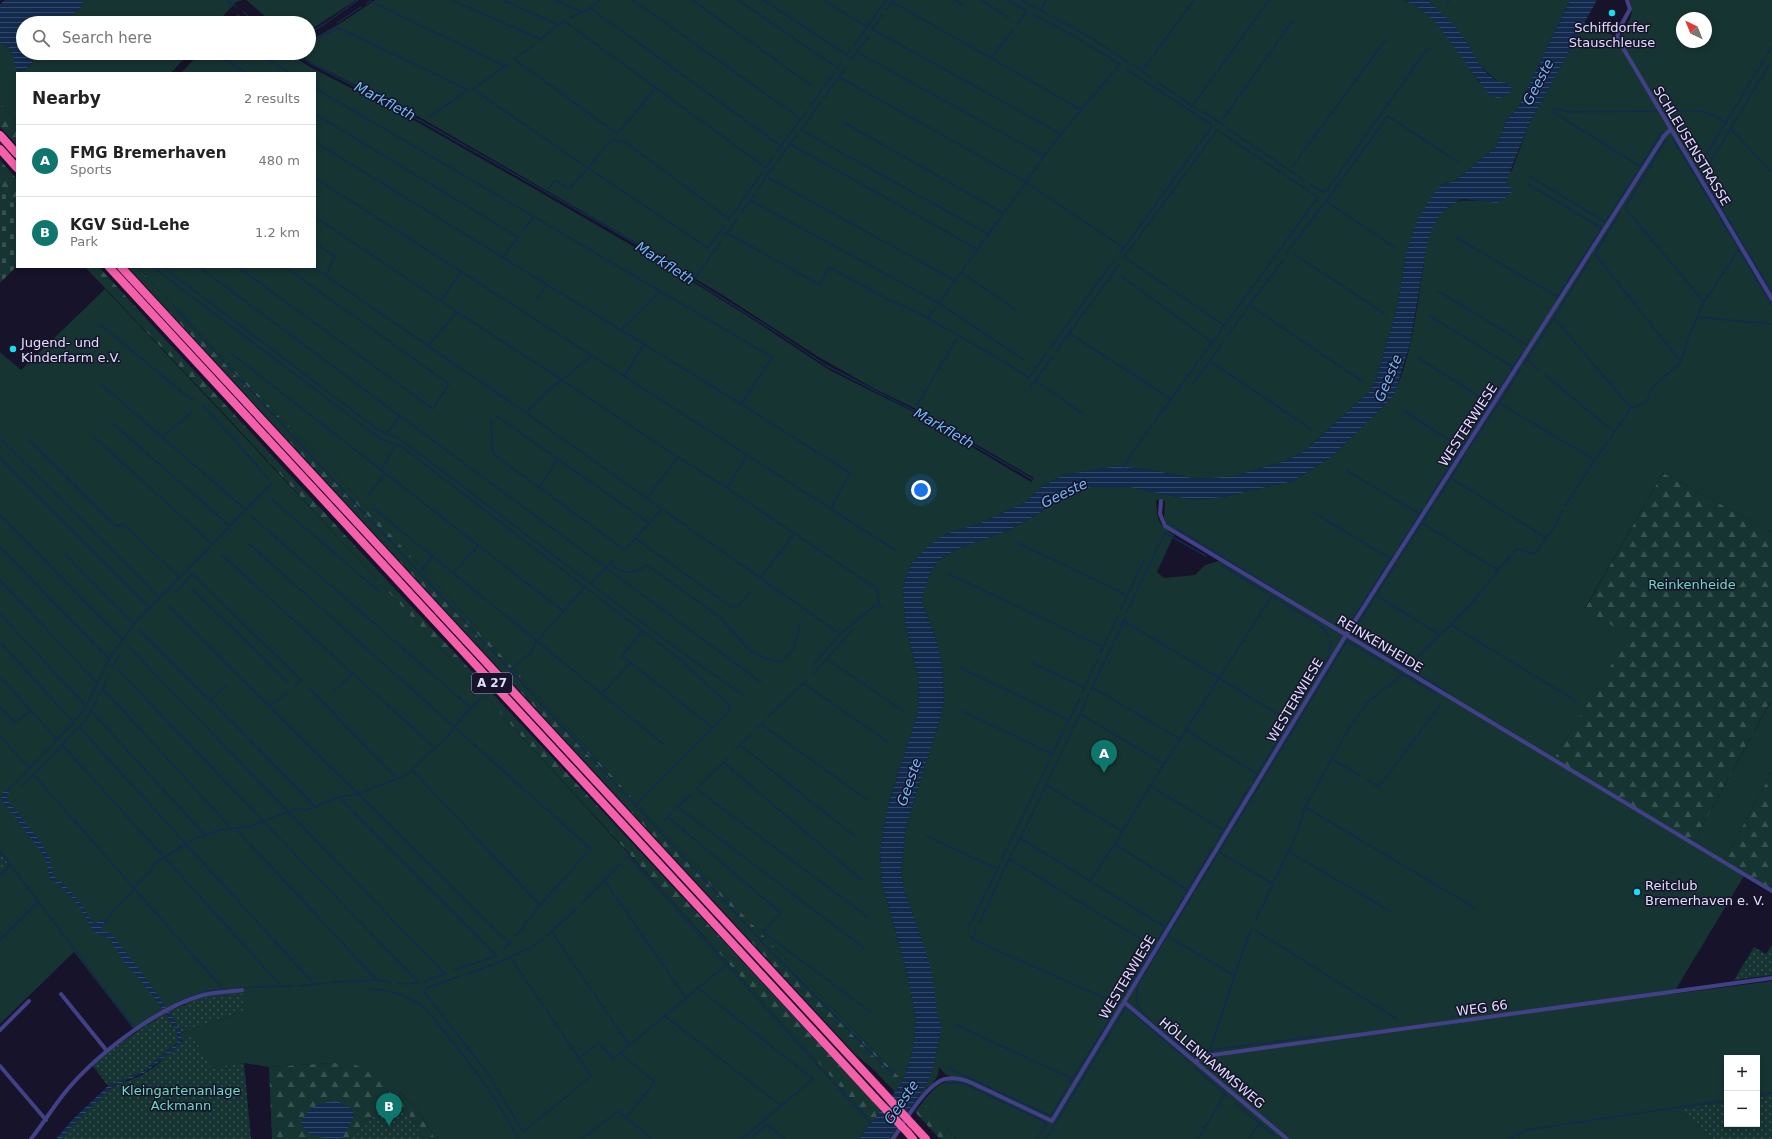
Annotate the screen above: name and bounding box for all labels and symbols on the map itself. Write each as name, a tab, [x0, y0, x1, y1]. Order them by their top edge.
marker: Schiffdorfer Stauschleuse	[1607, 8, 1617, 18]
north arrow	[1676, 12, 1712, 48]
place label: Schiffdorfer Stauschleuse	[1569, 20, 1655, 50]
water label: Geeste	[1519, 56, 1557, 108]
water label: Markfleth	[352, 78, 418, 124]
street label: SCHLEUSENSTRASSE	[1650, 84, 1734, 208]
water label: Markfleth	[633, 238, 697, 288]
place label: Jugend- und Kinderfarm e.V.	[20, 335, 121, 365]
marker: Jugend- und Kinderfarm e.V.	[8, 344, 18, 354]
water label: Geeste	[1371, 352, 1405, 404]
street label: WESTERWIESE	[1436, 381, 1500, 469]
water label: Markfleth	[911, 404, 977, 452]
water label: Geeste	[1038, 475, 1090, 511]
your location	[911, 480, 931, 500]
park label: Reinkenheide	[1648, 577, 1736, 592]
street label: REINKENHEIDE	[1334, 613, 1426, 675]
street label: WESTERWIESE	[1264, 655, 1326, 745]
road number: A 27	[472, 673, 512, 693]
pin: A	[1091, 740, 1117, 773]
water label: Geeste	[893, 756, 925, 808]
place label: Reitclub Bremerhaven e. V.	[1645, 878, 1765, 908]
marker: Reitclub Bremerhaven e. V.	[1632, 887, 1642, 897]
street label: WESTERWIESE	[1096, 932, 1158, 1022]
street label: WEG 66	[1455, 997, 1509, 1019]
street label: HÖLLENHAMMSWEG	[1156, 1014, 1268, 1111]
water label: Geeste	[881, 1077, 921, 1127]
park label: Kleingartenanlage Ackmann	[122, 1083, 240, 1113]
pin: B	[376, 1093, 402, 1126]

